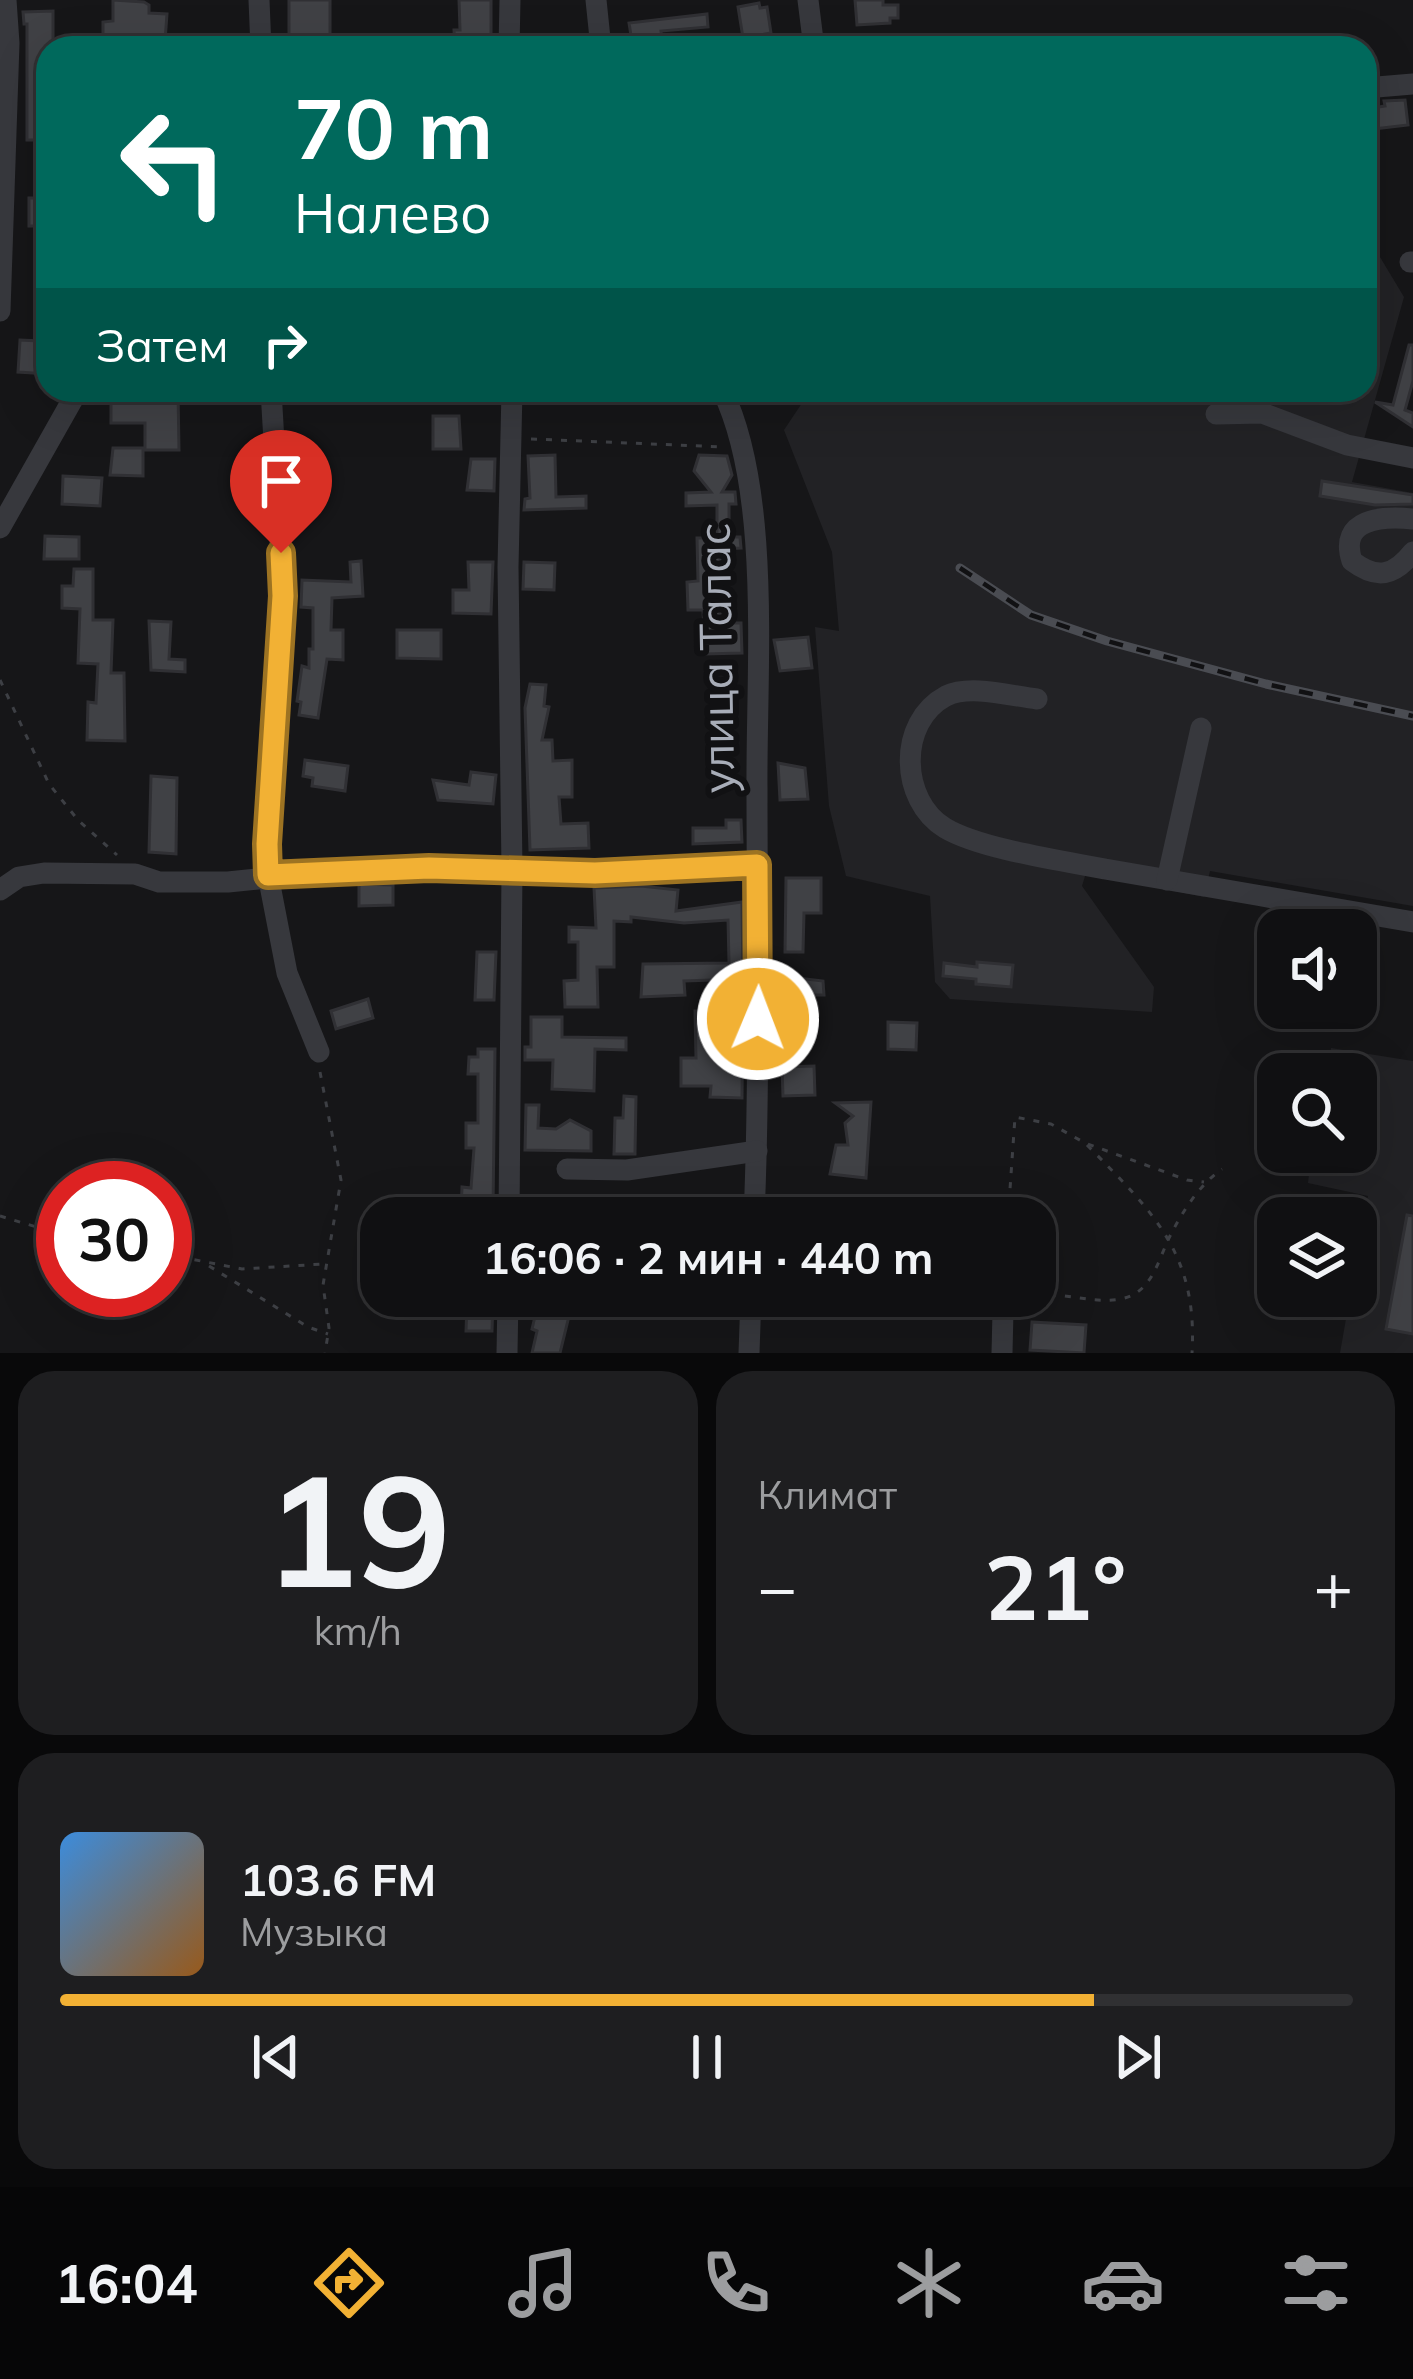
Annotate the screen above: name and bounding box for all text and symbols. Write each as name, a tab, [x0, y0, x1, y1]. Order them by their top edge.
text: 70 m	[294, 75, 493, 180]
icon: left	[96, 84, 252, 240]
text: Налево	[294, 179, 491, 247]
icon: right	[252, 312, 318, 378]
text: Затем	[96, 317, 228, 373]
pin	[230, 430, 332, 553]
icon: arrive	[248, 448, 314, 514]
street label: улица Талас	[685, 522, 745, 794]
map controls	[1257, 909, 1377, 1317]
button: sound	[1257, 909, 1377, 1029]
position arrow	[695, 956, 821, 1082]
button: search	[1257, 1053, 1377, 1173]
speed limit sign: 30	[36, 1161, 192, 1317]
button: layers	[1257, 1197, 1377, 1317]
text: 16:06 · 2 мин · 440 m	[482, 1229, 934, 1285]
text: 19	[264, 1430, 451, 1626]
text: Климат	[758, 1470, 897, 1519]
text: 21°	[984, 1530, 1126, 1643]
text: −	[758, 1545, 797, 1628]
text: +	[1313, 1545, 1353, 1628]
text: km/h	[314, 1606, 402, 1655]
text: 103.6 FM	[240, 1851, 436, 1907]
text: Музыка	[240, 1907, 388, 1956]
icon: previous	[243, 2024, 309, 2090]
icon: pause	[674, 2024, 740, 2090]
icon: next	[1105, 2024, 1171, 2090]
icon: directions	[307, 2241, 391, 2325]
icon: music	[501, 2241, 585, 2325]
icon: phone	[694, 2241, 778, 2325]
icon: climate	[887, 2241, 971, 2325]
icon: car	[1081, 2241, 1165, 2325]
icon: filters	[1274, 2241, 1358, 2325]
text: 16:04	[55, 2249, 198, 2317]

